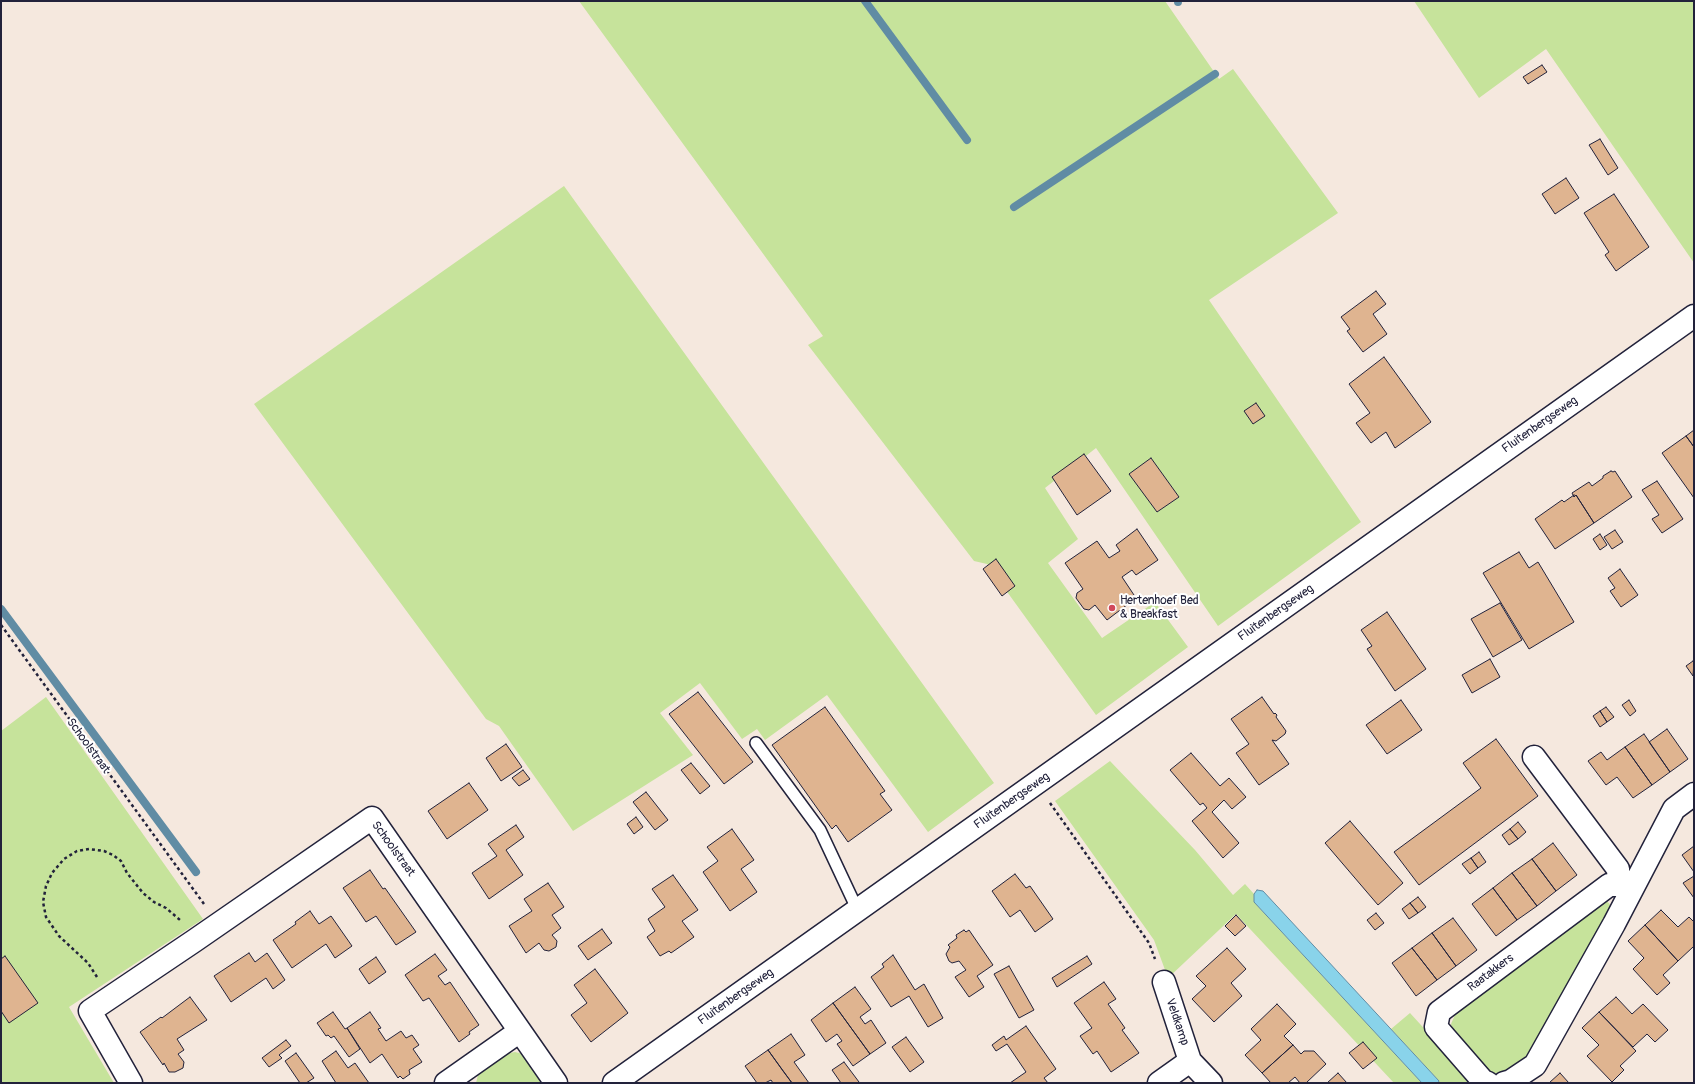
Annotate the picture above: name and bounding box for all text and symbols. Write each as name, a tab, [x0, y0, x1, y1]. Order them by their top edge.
street label: Fluitenbergseweg	[1499, 394, 1581, 456]
street label: Fluitenbergseweg	[1235, 582, 1317, 644]
place label: Hertenhoef Bed & Breakfast	[1120, 594, 1199, 622]
marker: Hertenhoef Bed & Breakfast	[1107, 603, 1117, 613]
street label: Schoolstraat	[63, 716, 113, 776]
street label: Fluitenbergseweg	[971, 770, 1053, 832]
street label: Schoolstraat	[368, 819, 418, 879]
street label: Raatakkers	[1465, 951, 1517, 995]
street label: Fluitenbergseweg	[695, 966, 777, 1028]
street label: Veldkamp	[1162, 997, 1192, 1047]

